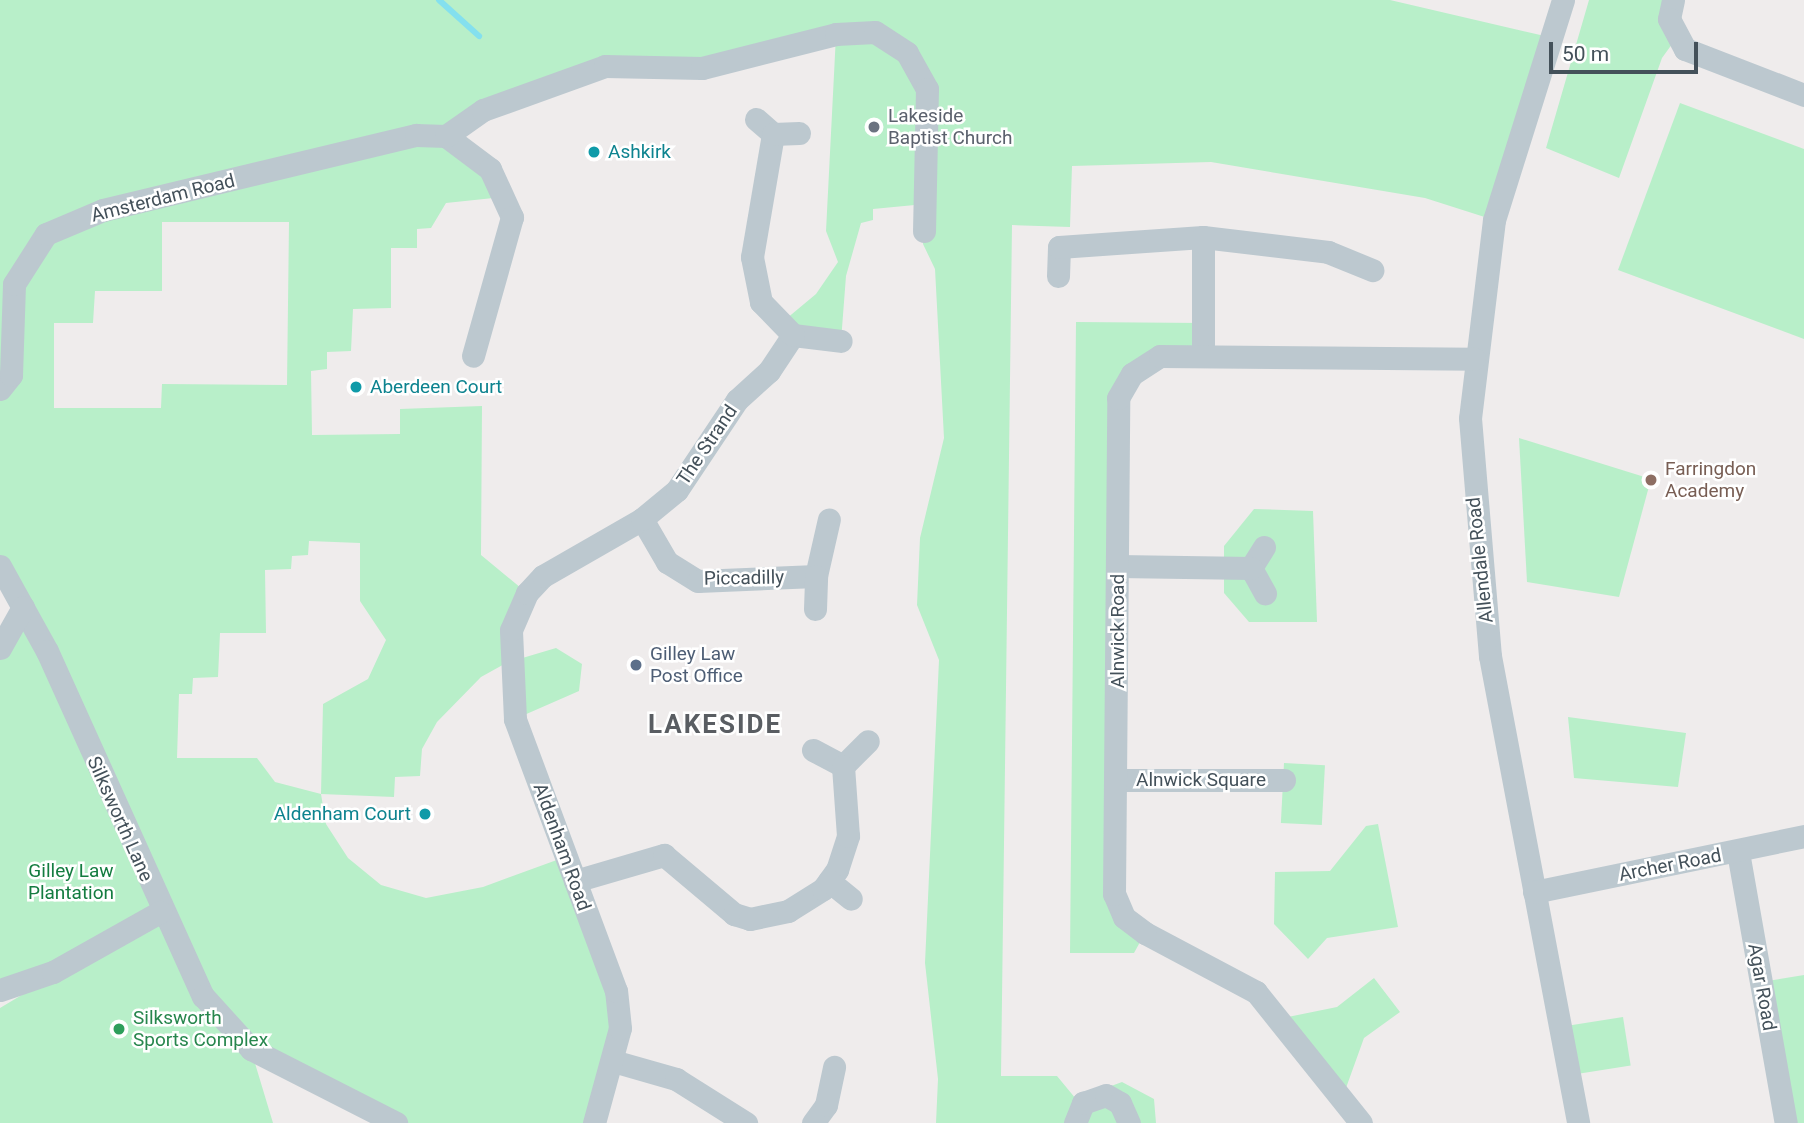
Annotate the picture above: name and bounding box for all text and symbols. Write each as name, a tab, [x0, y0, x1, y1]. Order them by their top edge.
scale bar	[1552, 28, 1701, 72]
text: 50 m	[1562, 42, 1609, 66]
place label: Lakeside Baptist Church	[888, 105, 1012, 149]
marker: Lakeside Baptist Church	[866, 119, 882, 135]
place label: Ashkirk	[608, 141, 671, 163]
marker: Ashkirk	[586, 144, 602, 160]
street label: Amsterdam Road	[89, 169, 237, 227]
place label: Aberdeen Court	[370, 376, 502, 398]
marker: Aberdeen Court	[348, 379, 364, 395]
street label: The Strand	[672, 401, 742, 489]
place label: Farringdon Academy	[1665, 458, 1756, 502]
marker: Farringdon Academy	[1643, 472, 1659, 488]
street label: Allendale Road	[1462, 496, 1498, 624]
street label: Piccadilly	[704, 566, 784, 590]
street label: Alnwick Road	[1107, 574, 1129, 688]
place label: Gilley Law Post Office	[650, 643, 743, 687]
marker: Gilley Law Post Office	[628, 657, 644, 673]
district label: LAKESIDE	[649, 709, 781, 741]
street label: Silksworth Lane	[82, 753, 158, 885]
street label: Alnwick Square	[1136, 769, 1266, 791]
street label: Aldenham Road	[528, 780, 596, 914]
place label: Aldenham Court	[274, 803, 411, 825]
marker: Aldenham Court	[417, 806, 433, 822]
street label: Archer Road	[1617, 844, 1723, 886]
park label: Gilley Law Plantation	[28, 860, 114, 904]
street label: Agar Road	[1743, 942, 1781, 1032]
place label: Silksworth Sports Complex	[133, 1007, 268, 1051]
marker: Silksworth Sports Complex	[111, 1021, 127, 1037]

